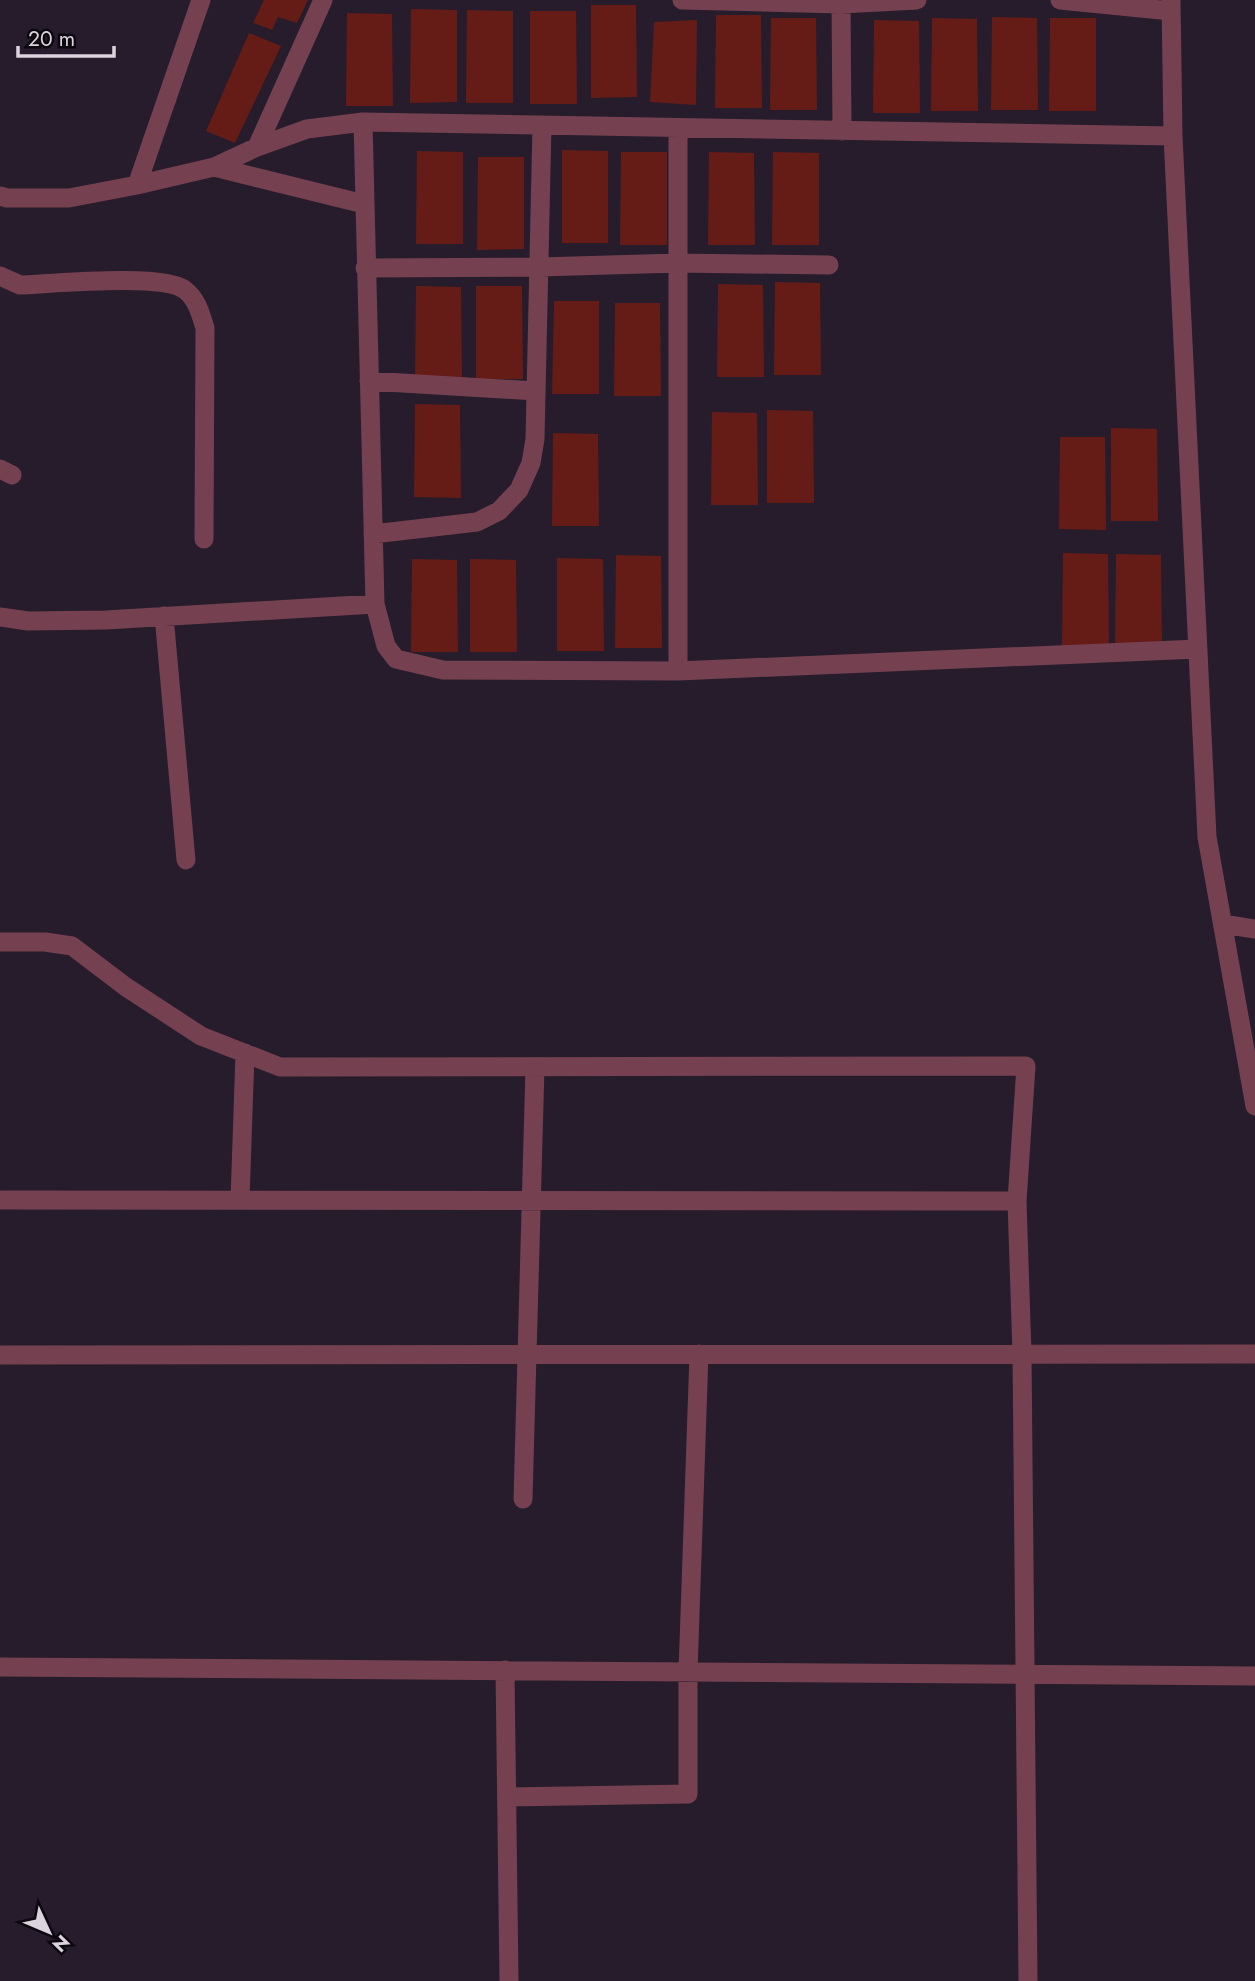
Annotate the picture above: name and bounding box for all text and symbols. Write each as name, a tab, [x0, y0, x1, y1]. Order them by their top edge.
scale bar	[18, 14, 114, 58]
text: 20 m	[28, 24, 75, 54]
north arrow	[14, 1897, 84, 1967]
text: N	[46, 1929, 76, 1958]

